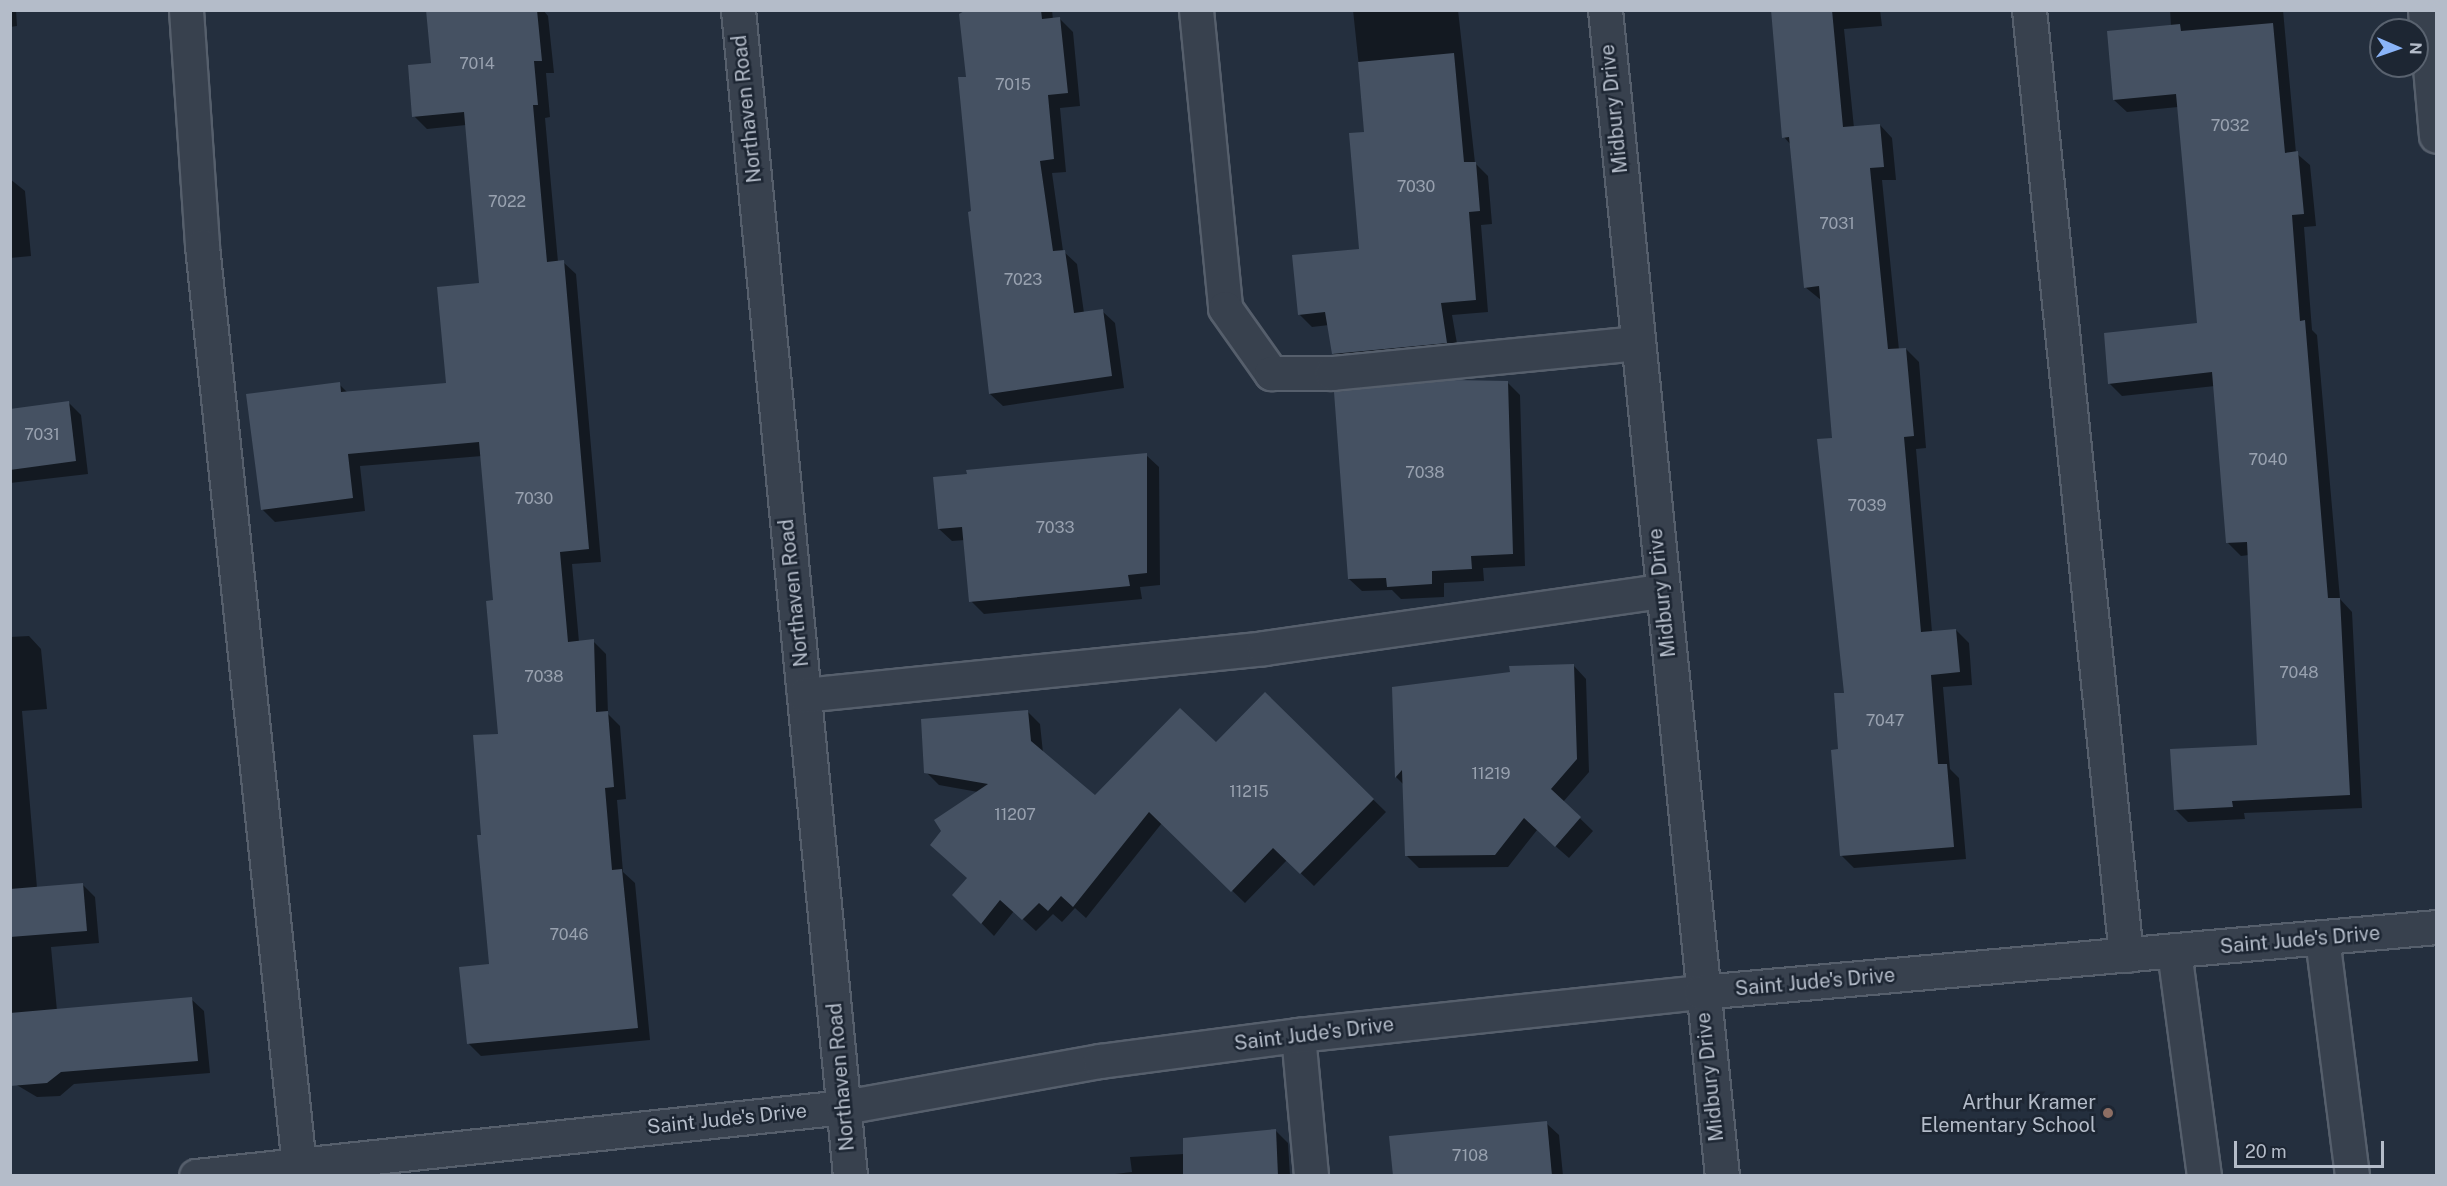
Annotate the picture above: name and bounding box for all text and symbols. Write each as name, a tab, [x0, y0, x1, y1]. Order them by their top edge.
north arrow	[2369, 18, 2429, 78]
street label: Northaven Road	[727, 34, 767, 184]
text: N	[2406, 42, 2425, 55]
street label: Midbury Drive	[1595, 43, 1633, 175]
house number: 7014	[459, 54, 495, 74]
house number: 7015	[995, 75, 1031, 95]
house number: 7032	[2211, 116, 2249, 136]
house number: 7030	[1397, 177, 1435, 197]
house number: 7022	[488, 192, 526, 212]
house number: 7031	[1819, 214, 1855, 234]
house number: 7023	[1004, 270, 1042, 290]
house number: 7031	[24, 425, 60, 445]
house number: 7040	[2249, 450, 2287, 470]
house number: 7038	[1405, 463, 1445, 483]
house number: 7030	[515, 489, 553, 509]
house number: 7039	[1848, 496, 1886, 516]
street label: Northaven Road	[774, 518, 814, 668]
house number: 7033	[1035, 518, 1075, 538]
street label: Midbury Drive	[1643, 527, 1681, 659]
house number: 7048	[2279, 663, 2319, 683]
house number: 7038	[524, 667, 564, 687]
house number: 7047	[1866, 711, 1904, 731]
house number: 11219	[1471, 764, 1511, 784]
house number: 11215	[1229, 782, 1269, 802]
house number: 11207	[994, 805, 1036, 825]
street label: Saint Jude's Drive	[2219, 921, 2381, 959]
house number: 7046	[549, 925, 589, 945]
street label: Saint Jude's Drive	[1734, 963, 1896, 1001]
street label: Northaven Road	[823, 1002, 859, 1152]
street label: Midbury Drive	[1691, 1011, 1729, 1143]
street label: Saint Jude's Drive	[1233, 1012, 1395, 1056]
place label: Arthur Kramer Elementary School	[1920, 1090, 2096, 1137]
street label: Saint Jude's Drive	[646, 1099, 808, 1139]
marker: Arthur Kramer Elementary School	[2101, 1106, 2115, 1120]
scale bar	[2237, 1129, 2387, 1167]
text: 20 m	[2245, 1141, 2287, 1162]
house number: 7108	[1452, 1146, 1488, 1166]

